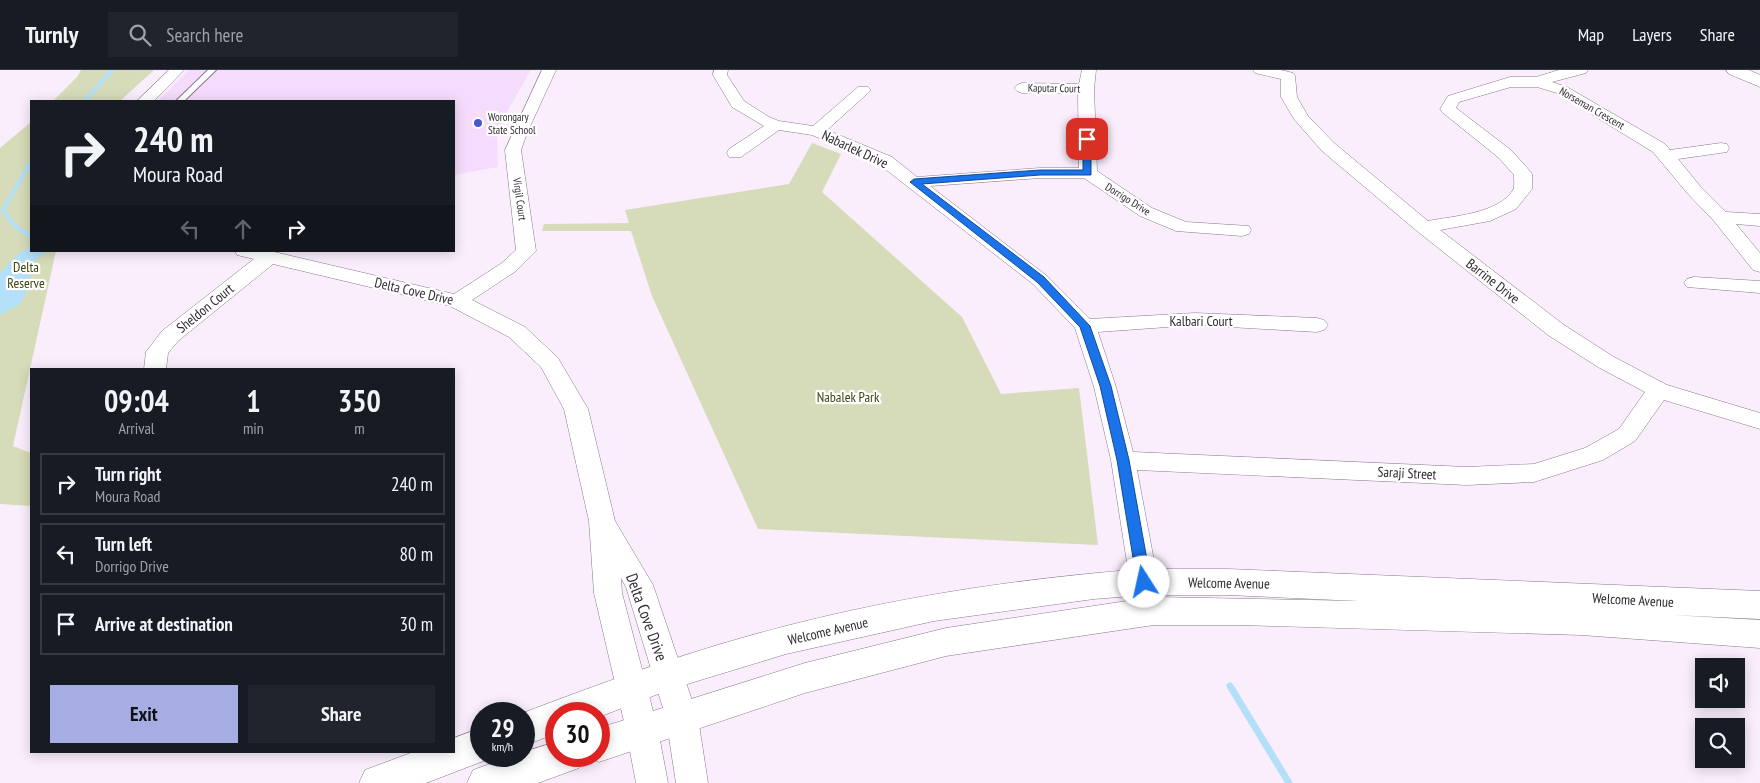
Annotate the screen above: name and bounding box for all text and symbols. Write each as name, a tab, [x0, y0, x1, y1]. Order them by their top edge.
search box	[108, 12, 458, 57]
text: Turnly	[25, 19, 78, 50]
icon: search	[126, 21, 154, 49]
text: Search here	[166, 23, 243, 47]
text: Map	[1578, 23, 1604, 46]
text: Layers	[1632, 23, 1672, 46]
text: Share	[1700, 23, 1735, 46]
street label: Kaputar Court	[1028, 81, 1080, 95]
street label: Norseman Crescent	[1557, 84, 1627, 132]
place label: Worongary State School	[488, 110, 536, 137]
text: 240 m	[133, 116, 214, 162]
marker: Worongary State School	[472, 117, 484, 129]
pin	[1066, 118, 1108, 160]
icon: right	[50, 120, 115, 185]
icon: arrive	[1073, 125, 1101, 153]
street label: Nabarlek Drive	[819, 126, 891, 172]
text: Moura Road	[133, 160, 223, 188]
street label: Virgil Court	[510, 176, 530, 221]
street label: Dorrigo Drive	[1103, 180, 1154, 219]
icon: left	[176, 215, 204, 243]
icon: ahead	[229, 215, 257, 243]
icon: right	[282, 215, 310, 243]
street label: Barrine Drive	[1463, 254, 1524, 308]
park label: Delta Reserve	[7, 258, 45, 292]
street label: Delta Cove Drive	[373, 273, 455, 309]
street label: Sheldon Court	[173, 279, 237, 337]
street label: Kalbari Court	[1169, 312, 1233, 330]
text: 09:04	[104, 381, 169, 420]
text: 1	[246, 381, 261, 420]
text: 350	[338, 381, 381, 420]
park label: Nabalek Park	[817, 388, 880, 406]
text: Arrival	[118, 418, 155, 438]
text: min	[243, 418, 264, 438]
text: m	[354, 418, 365, 438]
text: Turn right	[95, 462, 161, 486]
street label: Saraji Street	[1377, 462, 1437, 484]
icon: right	[52, 470, 80, 498]
text: 240 m	[391, 472, 433, 496]
text: Moura Road	[95, 486, 161, 506]
text: Turn left	[95, 532, 152, 556]
icon: left	[52, 540, 80, 568]
text: 80 m	[400, 542, 433, 566]
position arrow	[1117, 555, 1169, 607]
text: Dorrigo Drive	[95, 556, 169, 576]
street label: Delta Cove Drive	[622, 570, 672, 664]
street label: Welcome Avenue	[1188, 573, 1270, 593]
street label: Welcome Avenue	[1592, 589, 1674, 611]
icon: arrive	[52, 610, 80, 638]
text: Arrive at destination	[95, 612, 233, 636]
text: 30 m	[400, 612, 433, 636]
street label: Welcome Avenue	[786, 613, 870, 649]
map controls	[1695, 658, 1745, 768]
button: sound	[1695, 658, 1745, 708]
button: Exit	[50, 685, 238, 743]
button: Share	[248, 685, 435, 743]
speed limit sign: 30	[545, 702, 610, 767]
text: 29	[491, 712, 514, 744]
button: search	[1695, 718, 1745, 768]
text: km/h	[492, 739, 513, 754]

